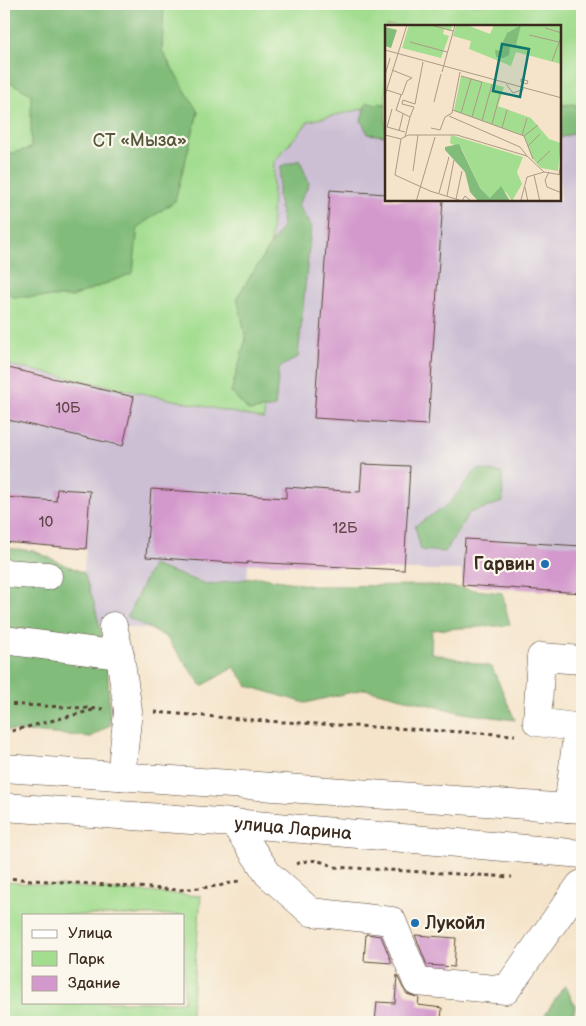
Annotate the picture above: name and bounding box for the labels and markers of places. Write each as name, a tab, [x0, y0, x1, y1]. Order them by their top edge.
place label: Гарвин	[473, 554, 535, 575]
marker: Гарвин	[539, 558, 551, 570]
place label: Лукойл	[424, 913, 485, 934]
marker: Лукойл	[409, 917, 421, 929]

